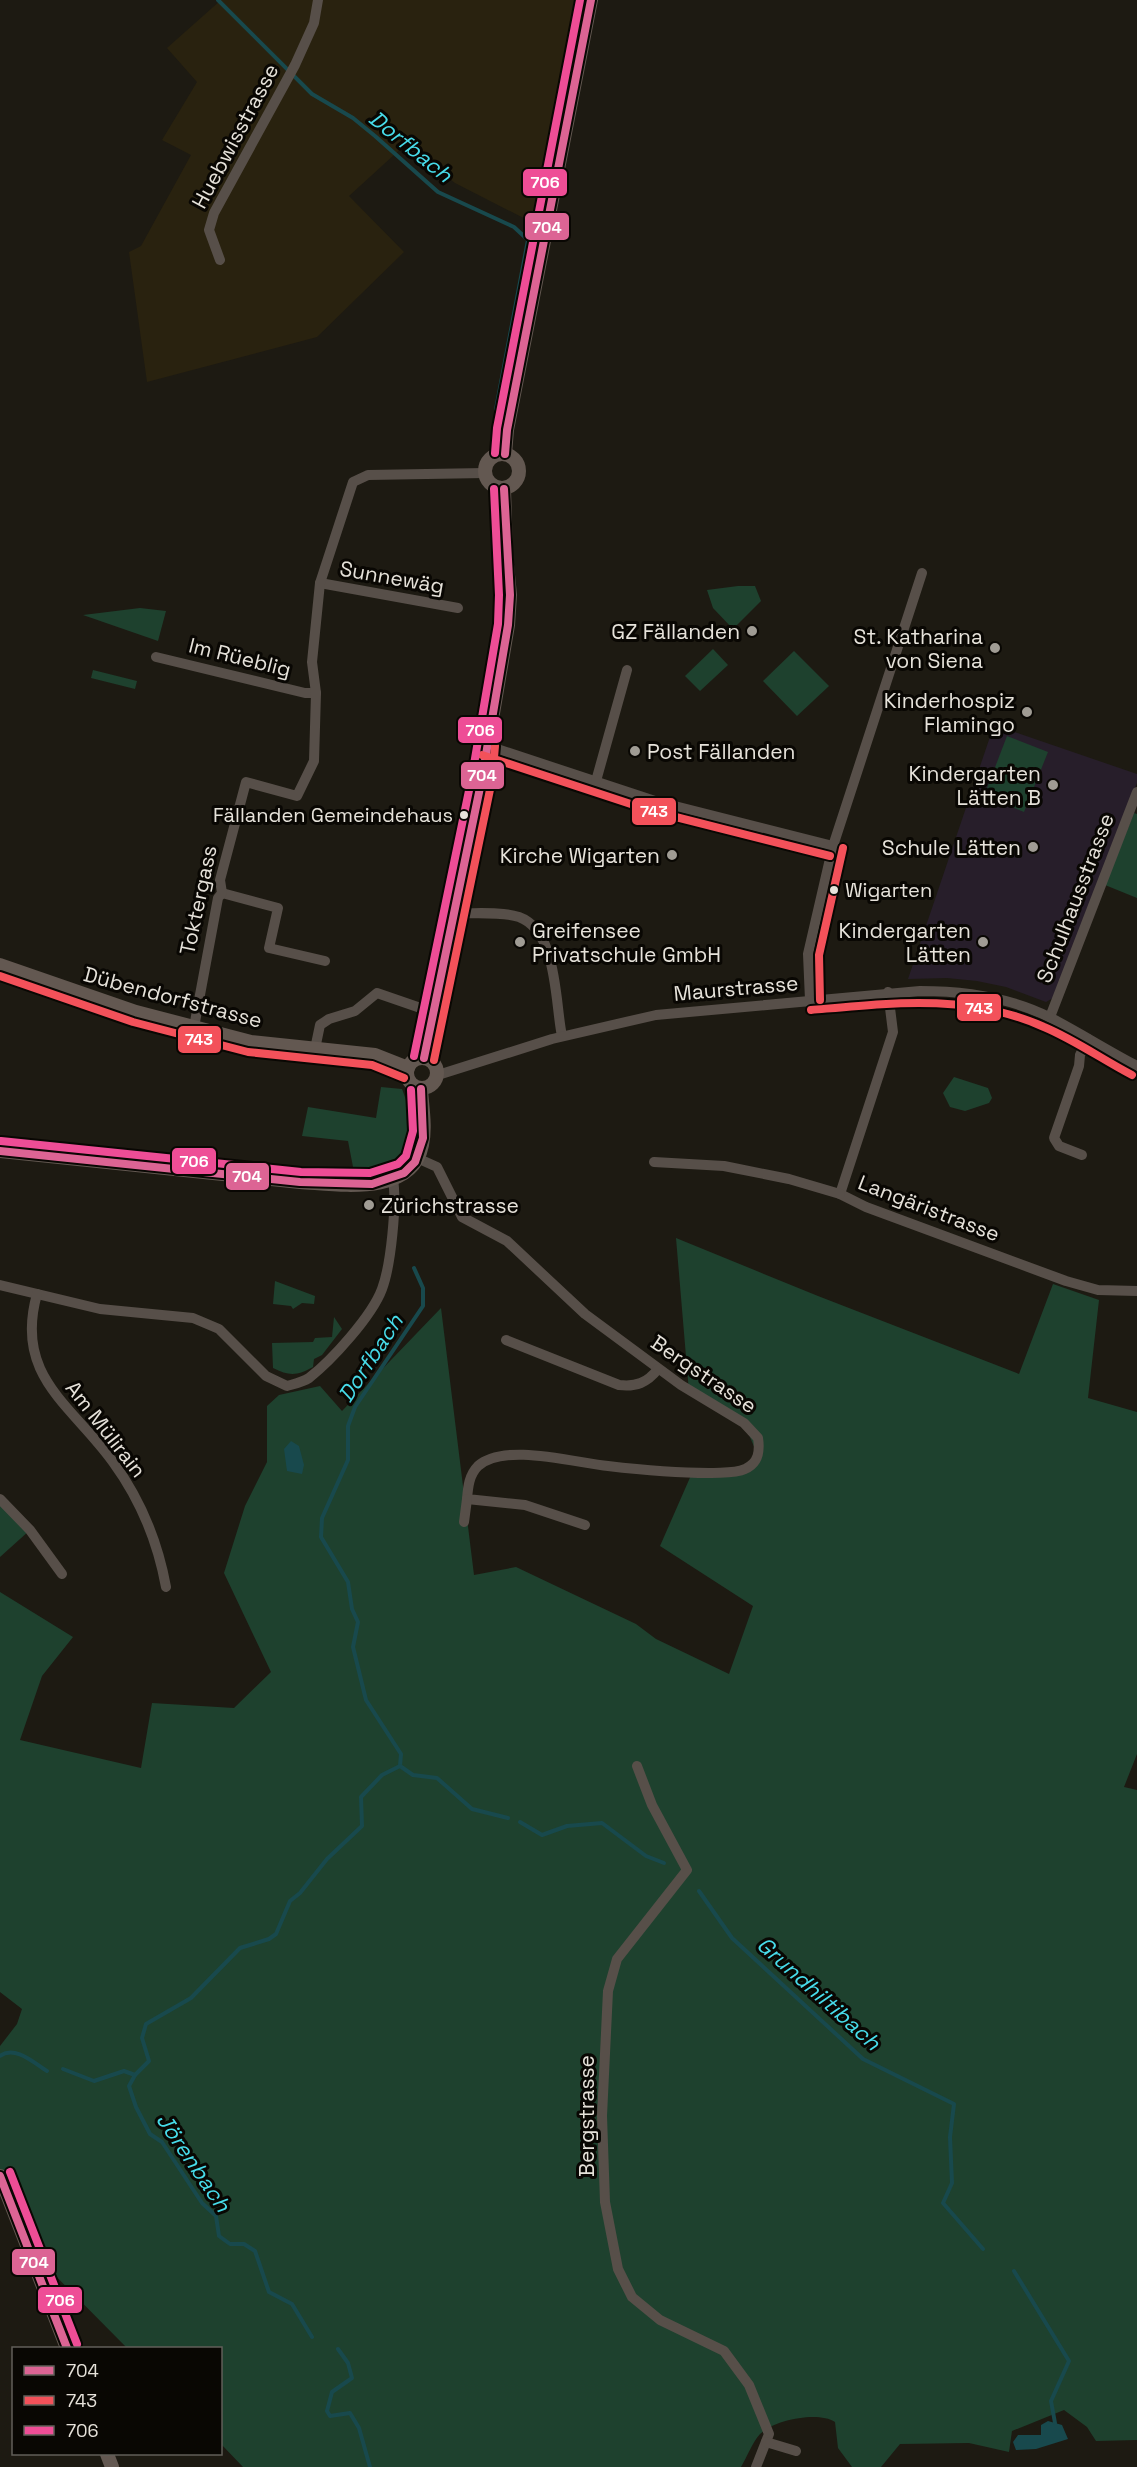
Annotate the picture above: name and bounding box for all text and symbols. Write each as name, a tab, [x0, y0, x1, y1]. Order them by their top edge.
street label: Huebwisstrasse	[186, 59, 284, 213]
water label: Dorfbach	[364, 104, 459, 188]
line badge: 706	[522, 168, 568, 197]
text: 706	[530, 172, 560, 193]
line badge: 704	[524, 212, 570, 241]
text: 704	[532, 217, 562, 238]
street label: Sunnewäg	[338, 555, 446, 599]
place label: GZ Fällanden	[611, 618, 740, 645]
place label: St. Katharina von Siena	[854, 623, 983, 674]
marker: GZ Fällanden	[745, 624, 759, 638]
street label: Im Rüeblig	[186, 631, 294, 683]
marker: St. Katharina von Siena	[988, 641, 1002, 655]
place label: Kinderhospiz Flamingo	[884, 687, 1015, 738]
marker: Kinderhospiz Flamingo	[1020, 705, 1034, 719]
line badge: 706	[457, 716, 503, 744]
text: 706	[465, 720, 495, 741]
place label: Post Fällanden	[647, 738, 795, 765]
marker: Post Fällanden	[628, 744, 642, 758]
place label: Kindergarten Lätten B	[909, 760, 1041, 811]
line badge: 704	[460, 761, 505, 790]
text: 704	[467, 765, 497, 786]
marker: Kindergarten Lätten B	[1046, 778, 1060, 792]
line badge: 743	[631, 797, 677, 826]
text: 743	[640, 801, 668, 822]
place label: Fällanden Gemeindehaus	[213, 802, 453, 828]
marker: Fällanden Gemeindehaus	[458, 809, 470, 821]
street label: Schulhausstrasse	[1030, 809, 1120, 987]
place label: Schule Lätten	[882, 834, 1021, 861]
marker: Schule Lätten	[1026, 840, 1040, 854]
place label: Kirche Wigarten	[500, 842, 660, 869]
street label: Toktergass	[173, 843, 223, 957]
marker: Kirche Wigarten	[665, 848, 679, 862]
place label: Wigarten	[845, 877, 932, 903]
marker: Wigarten	[828, 884, 840, 896]
place label: Greifensee Privatschule GmbH	[532, 917, 721, 968]
place label: Kindergarten Lätten	[839, 917, 971, 968]
marker: Greifensee Privatschule GmbH	[513, 935, 527, 949]
marker: Kindergarten Lätten	[976, 935, 990, 949]
street label: Dübendorfstrasse	[81, 960, 265, 1034]
street label: Maurstrasse	[672, 969, 800, 1007]
line badge: 743	[956, 993, 1002, 1022]
text: 743	[965, 998, 993, 1019]
line badge: 743	[177, 1025, 222, 1054]
text: 743	[185, 1029, 213, 1050]
line badge: 706	[171, 1147, 217, 1175]
text: 706	[179, 1151, 209, 1172]
line badge: 704	[225, 1162, 270, 1191]
text: 704	[232, 1166, 262, 1187]
street label: Langäristrasse	[854, 1169, 1004, 1247]
place label: Zürichstrasse	[381, 1192, 519, 1219]
marker: Zürichstrasse	[362, 1198, 376, 1212]
water label: Dorfbach	[331, 1308, 409, 1407]
street label: Bergstrasse	[646, 1329, 762, 1419]
street label: Am Mülirain	[60, 1375, 152, 1483]
water label: Grundhiltibach	[751, 1930, 887, 2056]
street label: Bergstrasse	[573, 2055, 600, 2177]
water label: Jörenbach	[151, 2107, 238, 2217]
line badge: 704	[11, 2248, 56, 2276]
text: 704	[19, 2252, 49, 2273]
line badge: 706	[37, 2286, 83, 2314]
text: 706	[45, 2290, 75, 2311]
legend	[12, 2347, 222, 2455]
text: 704	[66, 2359, 99, 2382]
text: 743	[66, 2389, 97, 2412]
text: 706	[66, 2419, 99, 2442]

